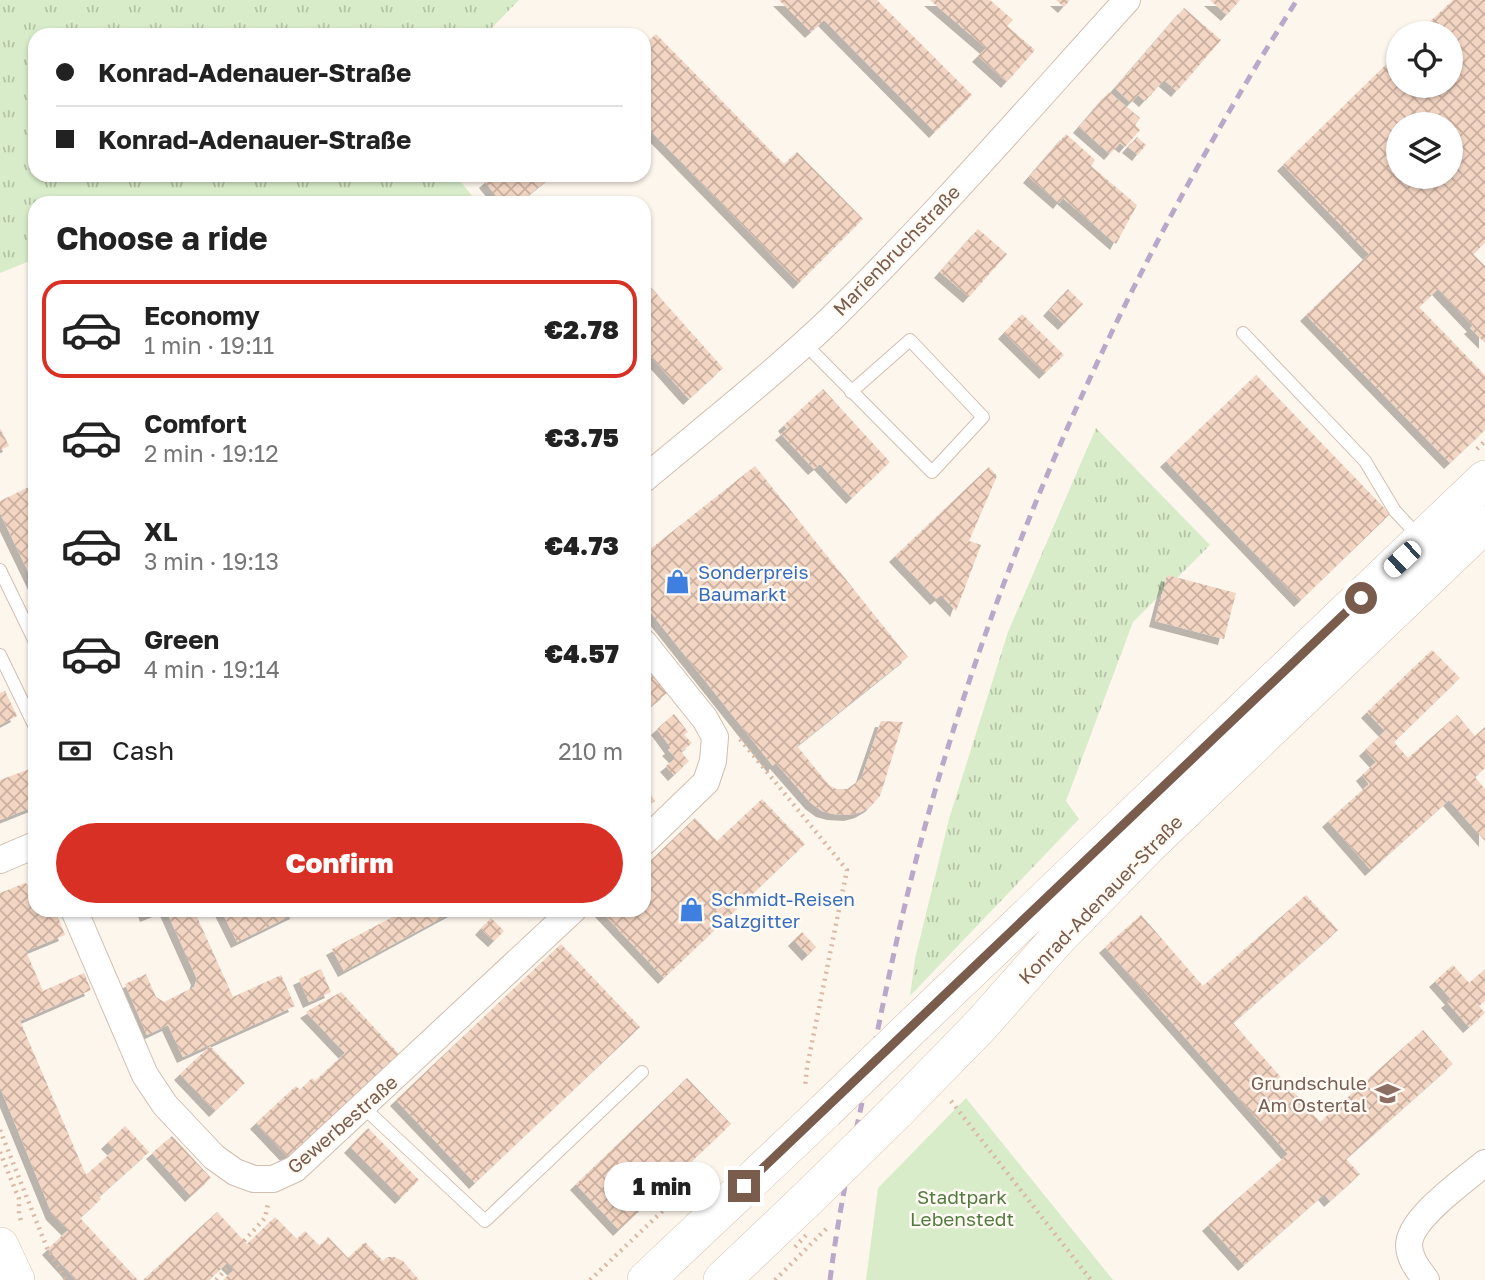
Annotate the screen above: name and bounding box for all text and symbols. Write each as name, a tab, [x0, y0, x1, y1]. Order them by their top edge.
map controls	[1386, 21, 1463, 189]
button: locate	[1386, 21, 1463, 98]
text: Konrad-Adenauer-Straße	[98, 57, 411, 88]
button: layers	[1386, 112, 1463, 189]
text: Konrad-Adenauer-Straße	[98, 124, 411, 155]
street label: Marienbruchstraße	[828, 180, 964, 320]
text: Choose a ride	[56, 219, 268, 257]
icon: car	[60, 298, 123, 361]
text: Economy	[144, 300, 260, 331]
text: €2.78	[544, 314, 619, 345]
text: 1 min · 19:11	[144, 331, 274, 359]
icon: car	[60, 406, 123, 469]
text: Comfort	[144, 408, 247, 439]
text: €3.75	[545, 422, 619, 453]
text: 2 min · 19:12	[144, 439, 279, 467]
icon: car	[60, 514, 123, 577]
text: XL	[144, 516, 178, 547]
text: €4.73	[545, 530, 619, 561]
car	[1380, 537, 1425, 581]
text: 3 min · 19:13	[144, 547, 279, 575]
place label: Sonderpreis Baumarkt	[698, 560, 808, 605]
shop icon: Sonderpreis Baumarkt	[664, 568, 692, 596]
route start	[1345, 582, 1377, 614]
icon: car	[60, 622, 123, 685]
text: Green	[144, 624, 219, 655]
text: €4.57	[545, 638, 619, 669]
text: 4 min · 19:14	[144, 655, 280, 683]
icon: cash	[56, 732, 94, 770]
text: Cash	[112, 735, 174, 766]
text: 210 m	[558, 737, 623, 765]
street label: Konrad-Adenauer-Straße	[1013, 810, 1187, 988]
button: Confirm	[56, 823, 623, 903]
place label: Schmidt-Reisen Salzgitter	[711, 887, 855, 932]
shop icon: Schmidt-Reisen Salzgitter	[677, 895, 705, 923]
street label: Gewerbestraße	[282, 1070, 402, 1178]
place label: Grundschule Am Ostertal	[1251, 1071, 1367, 1116]
school or university icon: Grundschule Am Ostertal	[1373, 1079, 1401, 1107]
callout: 1 min	[604, 1162, 720, 1210]
route end	[728, 1170, 760, 1202]
text: 1 min	[633, 1172, 691, 1200]
park label: Stadtpark Lebenstedt	[910, 1185, 1014, 1230]

